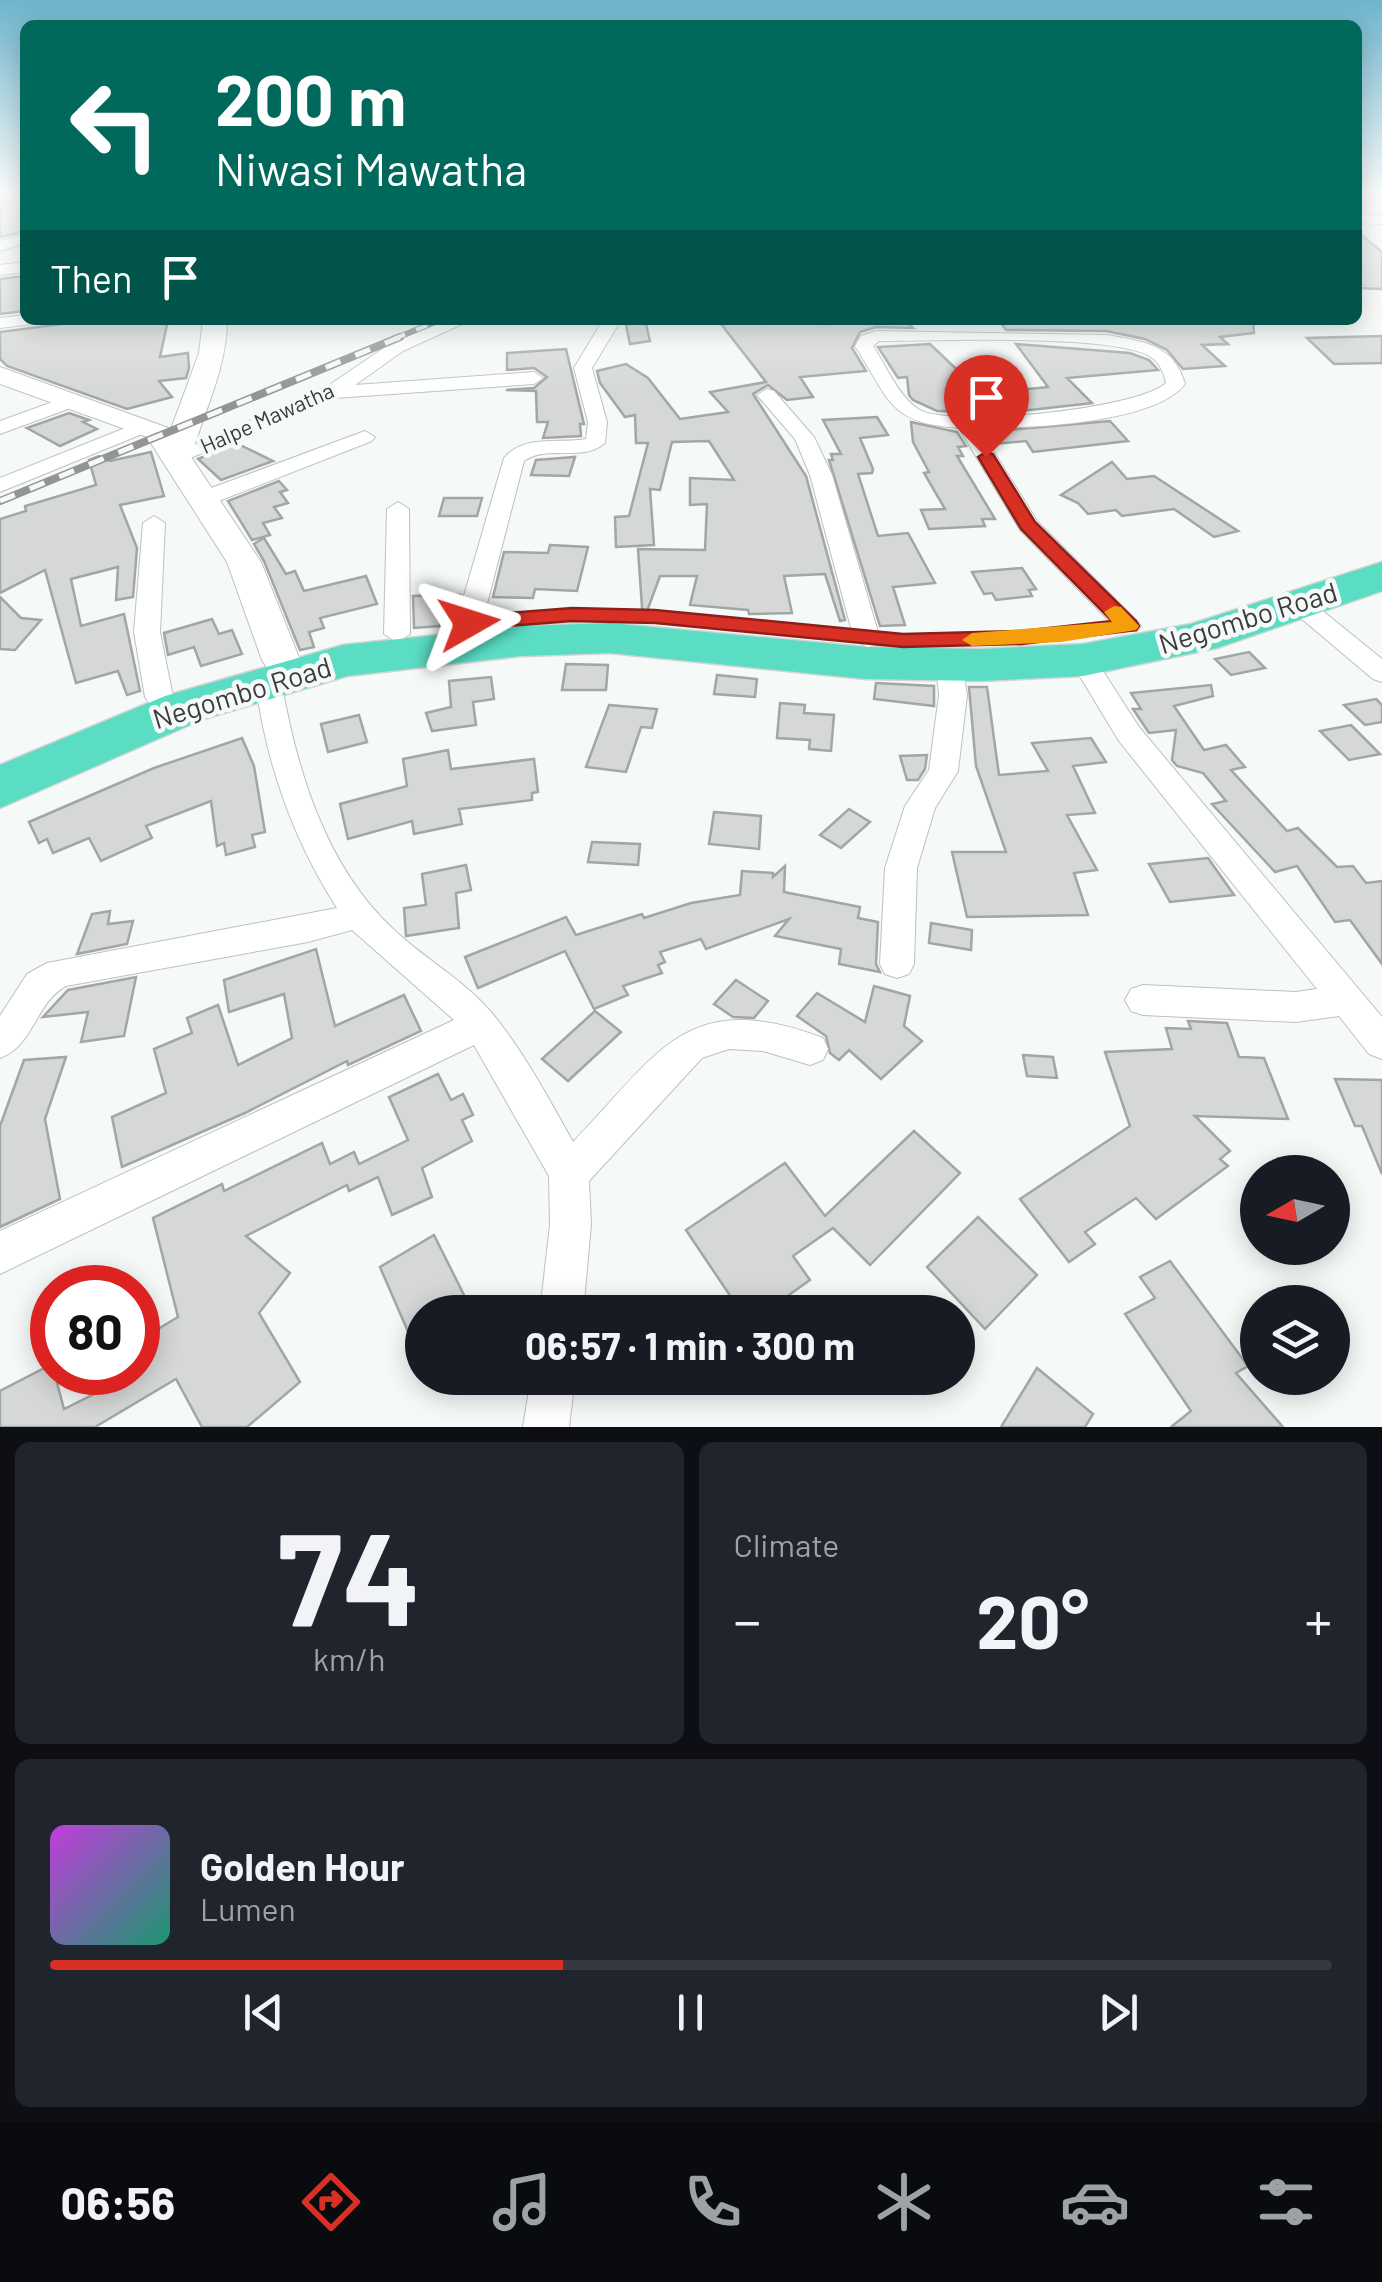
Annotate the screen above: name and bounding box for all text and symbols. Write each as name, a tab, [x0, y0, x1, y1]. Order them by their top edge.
text: 200 m	[215, 56, 406, 140]
icon: left	[50, 60, 180, 190]
text: Niwasi Mawatha	[215, 141, 527, 195]
icon: arrive	[153, 250, 208, 305]
text: Then	[50, 255, 133, 301]
pin	[944, 355, 1029, 458]
icon: arrive	[959, 370, 1014, 425]
street label: Halpe Mawatha	[196, 376, 337, 458]
position arrow	[417, 571, 521, 675]
street label: Negombo Road	[1154, 574, 1341, 660]
street label: Negombo Road	[148, 649, 335, 735]
north arrow	[1240, 1155, 1350, 1265]
map controls	[1240, 1155, 1350, 1395]
speed limit sign: 80	[30, 1265, 160, 1395]
button: layers	[1240, 1285, 1350, 1395]
text: 06:57 · 1 min · 300 m	[525, 1322, 855, 1368]
text: 74	[278, 1496, 421, 1652]
text: Climate	[734, 1525, 839, 1563]
text: 20°	[976, 1574, 1089, 1664]
text: −	[734, 1586, 761, 1652]
text: +	[1304, 1586, 1332, 1652]
text: km/h	[313, 1639, 385, 1677]
text: Golden Hour	[200, 1843, 405, 1889]
text: Lumen	[200, 1889, 296, 1927]
icon: previous	[236, 1985, 291, 2040]
icon: pause	[663, 1985, 718, 2040]
icon: next	[1091, 1985, 1146, 2040]
icon: directions	[296, 2167, 366, 2237]
icon: music	[487, 2167, 557, 2237]
icon: phone	[678, 2167, 748, 2237]
icon: climate	[869, 2167, 939, 2237]
icon: car	[1060, 2167, 1130, 2237]
icon: filters	[1251, 2167, 1321, 2237]
text: 06:56	[61, 2175, 175, 2229]

